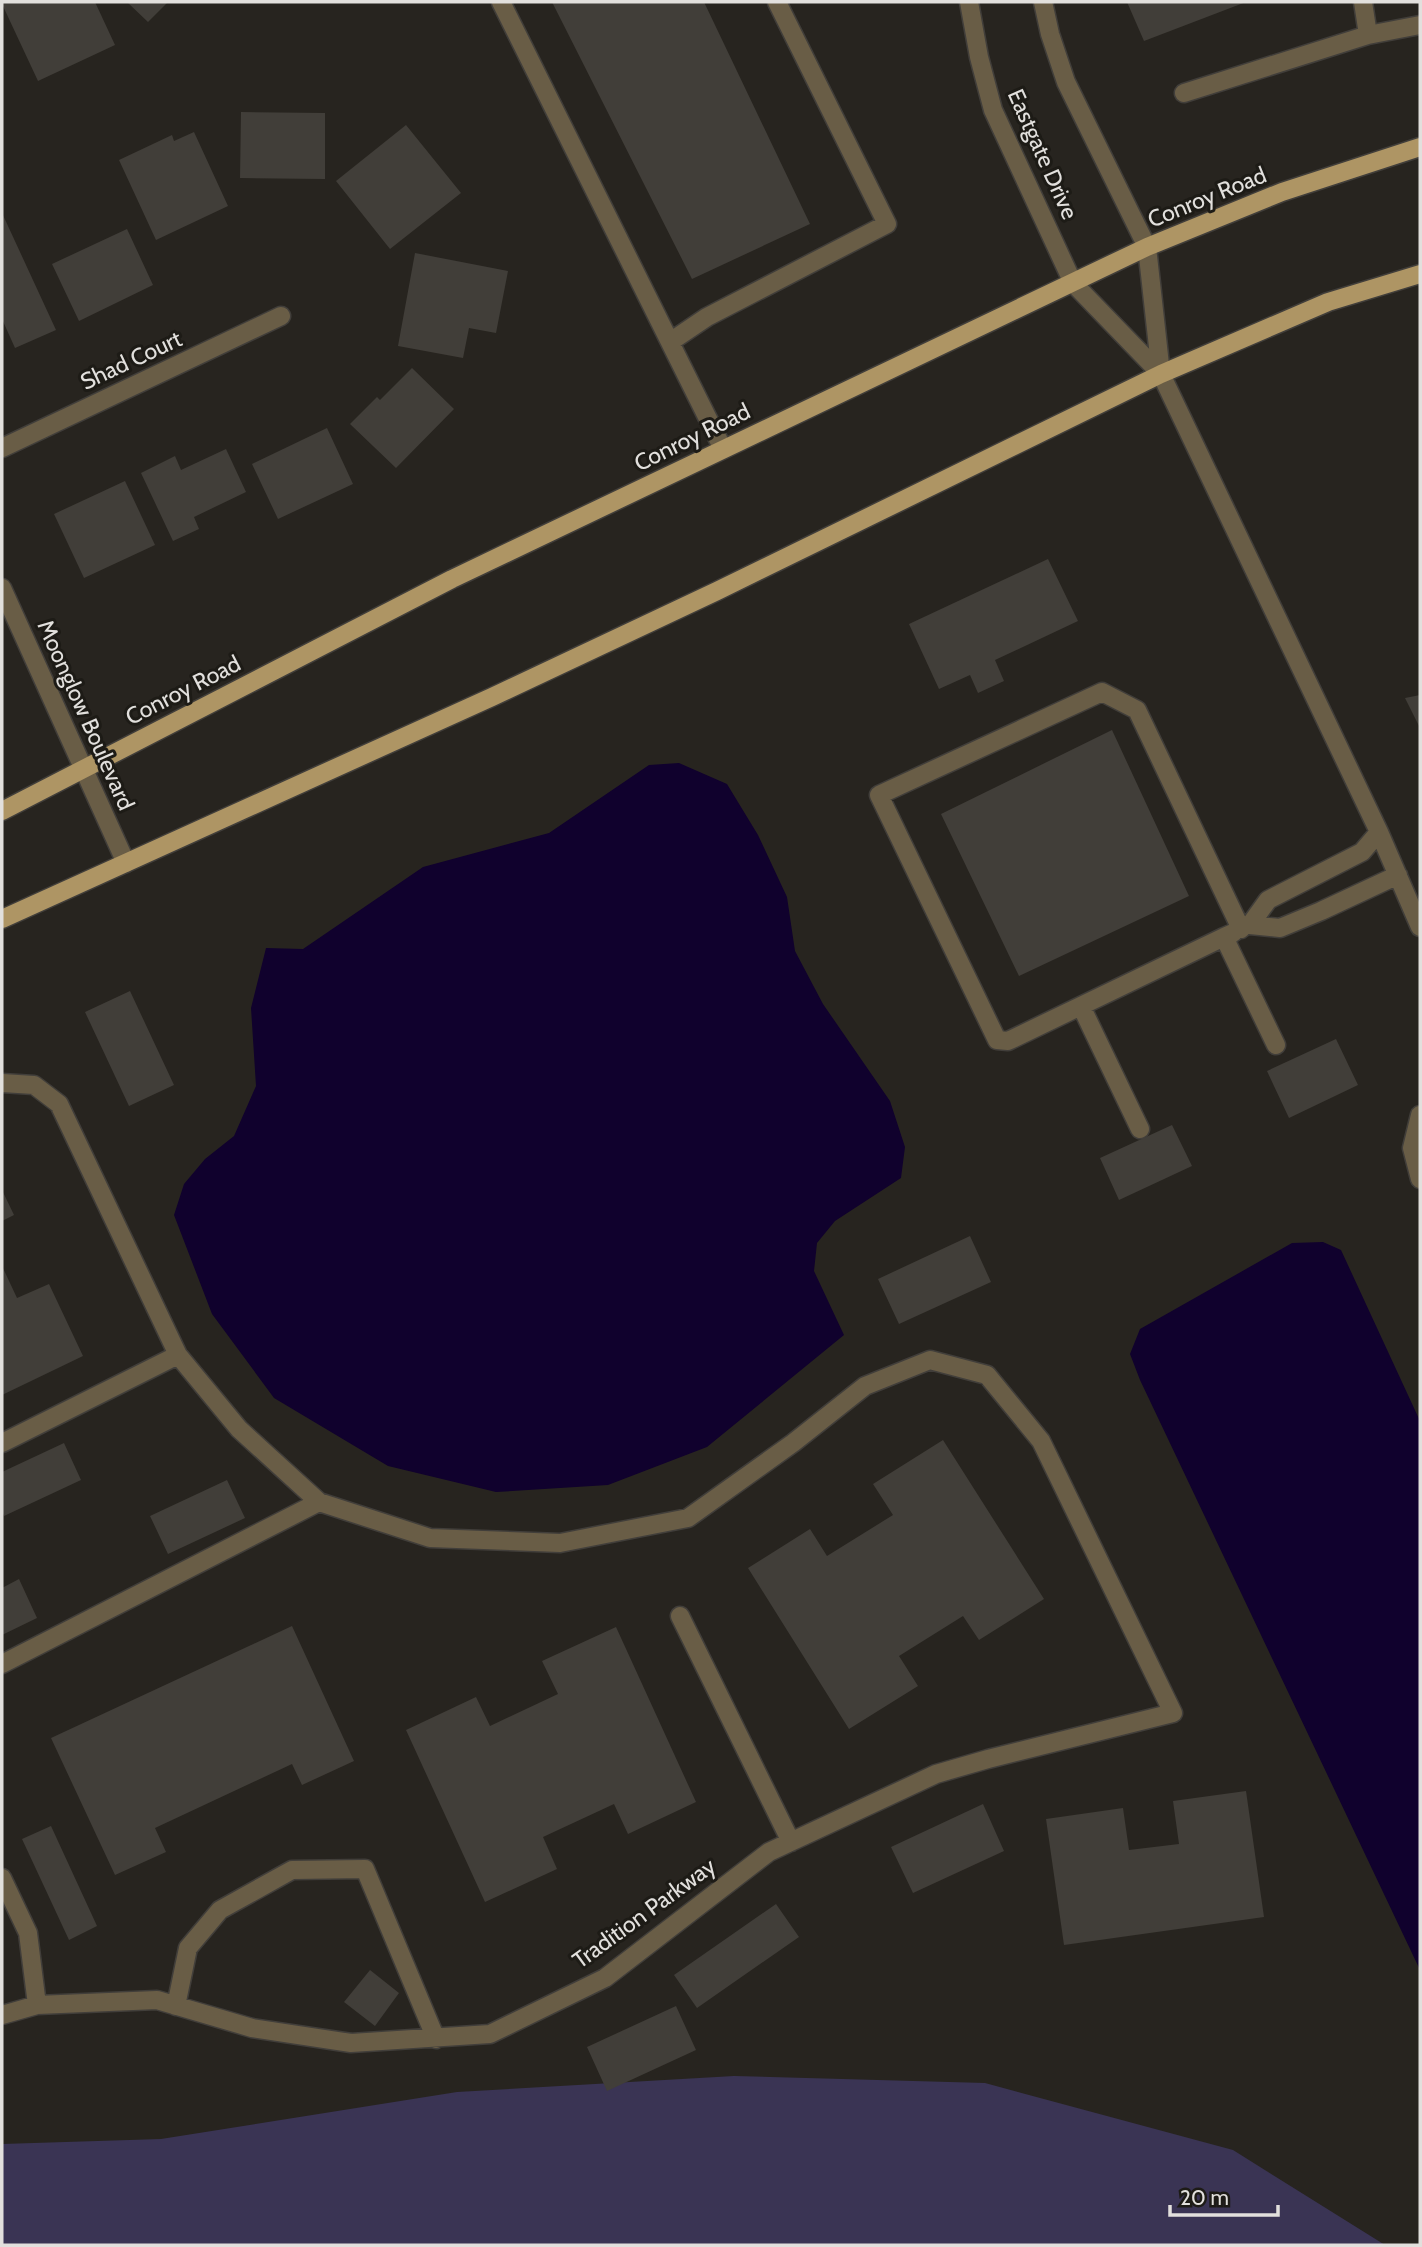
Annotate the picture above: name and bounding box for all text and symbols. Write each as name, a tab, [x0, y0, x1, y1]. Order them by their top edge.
street label: Eastgate Drive	[1002, 85, 1084, 224]
street label: Conroy Road	[1144, 161, 1270, 233]
street label: Shad Court	[76, 324, 186, 396]
street label: Conroy Road	[630, 397, 754, 477]
street label: Moonglow Boulevard	[32, 616, 140, 814]
street label: Conroy Road	[121, 649, 245, 731]
street label: Tradition Parkway	[567, 1852, 721, 1974]
scale bar	[1170, 2174, 1278, 2218]
text: 20 m	[1180, 2185, 1229, 2210]

